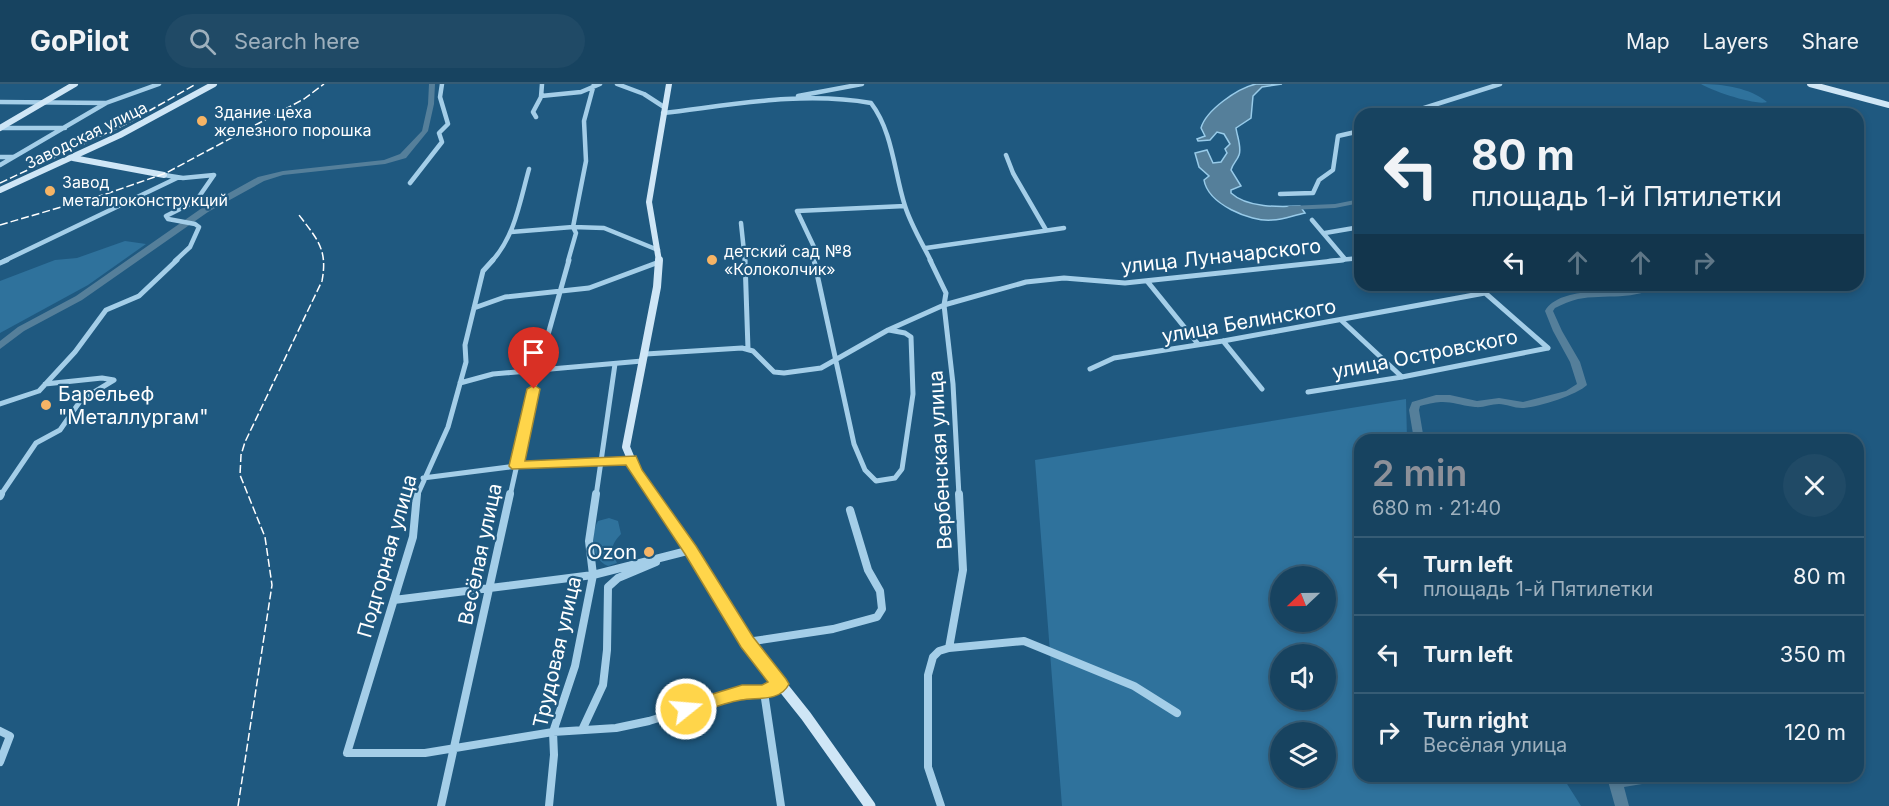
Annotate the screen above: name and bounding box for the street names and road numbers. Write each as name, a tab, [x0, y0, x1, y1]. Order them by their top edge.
street label: Заводская улица	[22, 97, 150, 173]
street label: улица Луначарского	[1120, 234, 1322, 278]
street label: улица Белинского	[1160, 294, 1338, 348]
street label: улица Островского	[1330, 324, 1520, 384]
street label: Вербенская улица	[923, 370, 957, 550]
street label: Подгорная улица	[352, 472, 422, 640]
street label: Весёлая улица	[453, 481, 507, 627]
street label: Трудовая улица	[528, 574, 586, 730]

